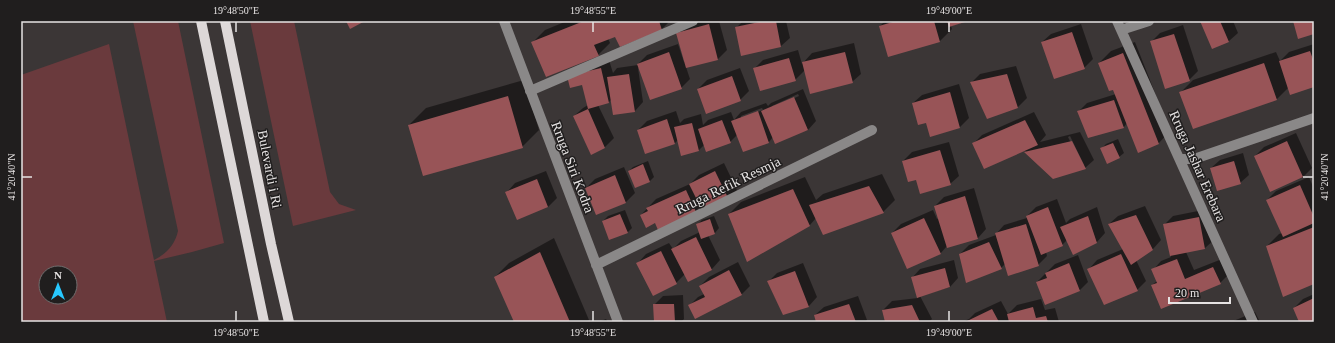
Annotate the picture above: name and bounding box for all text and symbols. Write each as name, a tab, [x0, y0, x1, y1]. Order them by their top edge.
text: 19°48'50"E	[213, 5, 259, 16]
text: 19°48'55"E	[570, 5, 616, 16]
text: 19°49'00"E	[926, 5, 972, 16]
street label: Rruga Jashar Erebara	[1166, 108, 1229, 225]
street label: Rruga Siri Kodra	[548, 119, 597, 216]
street label: Bulevardi i Ri	[255, 129, 284, 210]
text: 41°20'40"N	[6, 153, 17, 201]
street label: Rruga Refik Resmja	[674, 153, 784, 217]
text: 41°20'40"N	[1319, 153, 1330, 201]
north arrow	[38, 265, 78, 305]
text: N	[54, 269, 62, 281]
scale bar	[1169, 279, 1230, 305]
text: 20 m	[1175, 286, 1200, 300]
text: 19°48'50"E	[213, 327, 259, 338]
text: 19°48'55"E	[570, 327, 616, 338]
text: 19°49'00"E	[926, 327, 972, 338]

